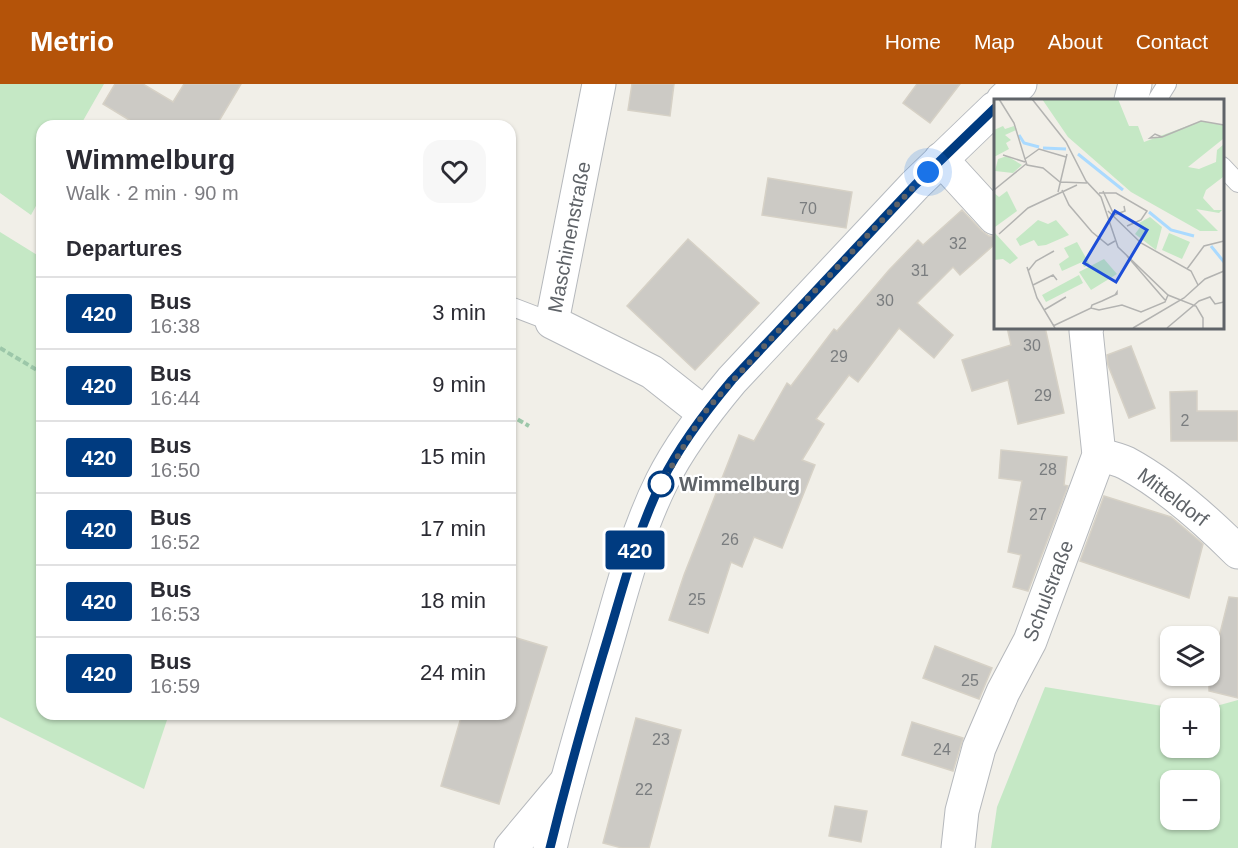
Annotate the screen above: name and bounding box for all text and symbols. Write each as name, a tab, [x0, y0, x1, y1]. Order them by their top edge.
text: Metrio	[30, 26, 114, 57]
text: Home	[885, 30, 941, 53]
text: Map	[974, 30, 1015, 53]
text: About	[1048, 30, 1103, 53]
text: Contact	[1136, 30, 1208, 53]
inset map	[994, 99, 1223, 328]
button: heart	[423, 140, 486, 203]
text: Wimmelburg	[66, 144, 235, 175]
your location	[913, 157, 943, 187]
street label: Maschinenstraße	[544, 160, 594, 314]
text: Walk · 2 min · 90 m	[66, 182, 239, 204]
house number: 70	[799, 200, 817, 217]
house number: 32	[949, 235, 967, 252]
text: Departures	[66, 236, 182, 261]
house number: 31	[911, 262, 929, 279]
text: Bus	[150, 289, 192, 314]
house number: 30	[876, 292, 894, 309]
text: 3 min	[432, 300, 486, 325]
text: 420	[81, 302, 117, 325]
text: 16:38	[150, 315, 200, 337]
house number: 30	[1023, 337, 1041, 354]
house number: 29	[830, 348, 848, 365]
text: Bus	[150, 361, 192, 386]
text: 9 min	[432, 372, 486, 397]
text: 420	[81, 374, 117, 397]
text: 16:44	[150, 387, 200, 409]
house number: 29	[1034, 387, 1052, 404]
house number: 2	[1181, 412, 1190, 429]
text: Bus	[150, 433, 192, 458]
text: 15 min	[420, 444, 486, 469]
text: 420	[81, 446, 117, 469]
text: 16:50	[150, 459, 200, 481]
house number: 28	[1039, 461, 1057, 478]
street label: Mitteldorf	[1134, 463, 1213, 531]
marker: Wimmelburg	[648, 471, 674, 497]
place label: Wimmelburg	[679, 473, 800, 495]
text: Bus	[150, 505, 192, 530]
house number: 27	[1029, 506, 1047, 523]
text: 17 min	[420, 516, 486, 541]
text: 420	[81, 518, 117, 541]
line badge: 420	[600, 530, 670, 570]
text: 16:52	[150, 531, 200, 553]
house number: 26	[721, 531, 739, 548]
street label: Schulstraße	[1019, 537, 1077, 645]
text: 420	[617, 539, 653, 562]
text: Bus	[150, 577, 192, 602]
text: 18 min	[420, 588, 486, 613]
text: 420	[81, 590, 117, 613]
house number: 25	[688, 591, 706, 608]
text: 16:53	[150, 603, 200, 625]
map controls	[1160, 626, 1220, 830]
button: layers	[1160, 626, 1220, 686]
text: Bus	[150, 649, 192, 674]
text: 24 min	[420, 660, 486, 685]
text: 420	[81, 662, 117, 685]
house number: 25	[961, 672, 979, 689]
text: 16:59	[150, 675, 200, 697]
button: +	[1160, 698, 1220, 758]
house number: 23	[652, 731, 670, 748]
house number: 24	[933, 741, 951, 758]
button: −	[1160, 770, 1220, 830]
house number: 22	[635, 781, 653, 798]

